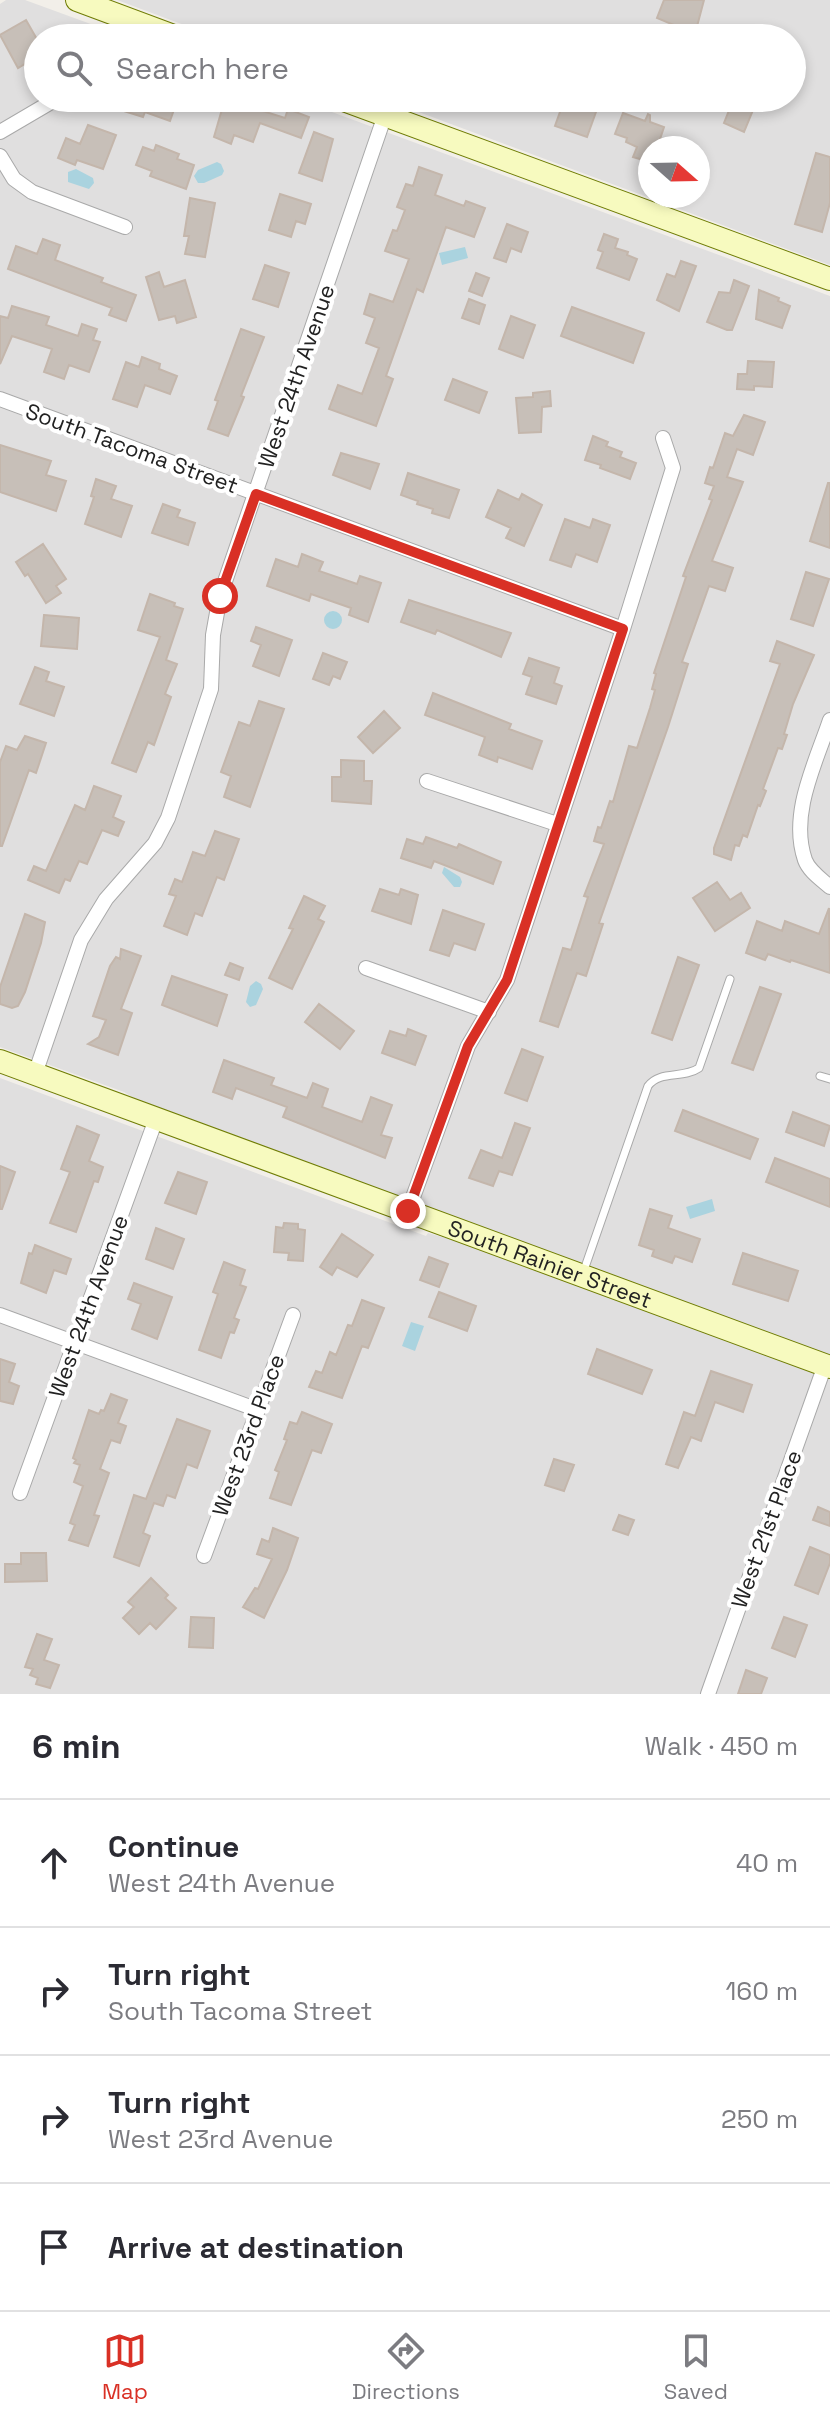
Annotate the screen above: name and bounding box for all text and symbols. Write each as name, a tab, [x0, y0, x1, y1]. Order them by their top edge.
search box	[24, 24, 806, 112]
icon: search	[52, 46, 96, 90]
text: Search here	[116, 49, 289, 88]
north arrow	[638, 136, 710, 208]
street label: West 24th Avenue	[251, 281, 341, 471]
street label: South Tacoma Street	[22, 397, 242, 499]
route start	[202, 578, 238, 614]
route end	[390, 1193, 426, 1229]
street label: West 24th Avenue	[42, 1211, 134, 1401]
street label: South Rainier Street	[444, 1213, 656, 1314]
street label: West 23rd Place	[206, 1350, 290, 1520]
street label: West 21st Place	[724, 1446, 808, 1612]
text: 6 min	[32, 1725, 121, 1768]
text: Walk · 450 m	[644, 1729, 798, 1763]
text: Continue	[108, 1827, 239, 1866]
icon: ahead	[32, 1841, 76, 1885]
text: 40 m	[736, 1846, 798, 1880]
text: West 24th Avenue	[108, 1866, 335, 1900]
text: Turn right	[108, 1955, 251, 1994]
icon: right	[32, 1969, 76, 2013]
text: 160 m	[726, 1974, 798, 2008]
text: South Tacoma Street	[108, 1994, 373, 2028]
text: Turn right	[108, 2083, 251, 2122]
icon: right	[32, 2097, 76, 2141]
text: 250 m	[721, 2102, 798, 2136]
text: West 23rd Avenue	[108, 2122, 333, 2156]
icon: arrive	[32, 2225, 76, 2269]
text: Arrive at destination	[108, 2228, 404, 2267]
tab: Map	[102, 2329, 148, 2405]
tab: Directions	[352, 2329, 460, 2405]
tab: Saved	[664, 2329, 728, 2405]

